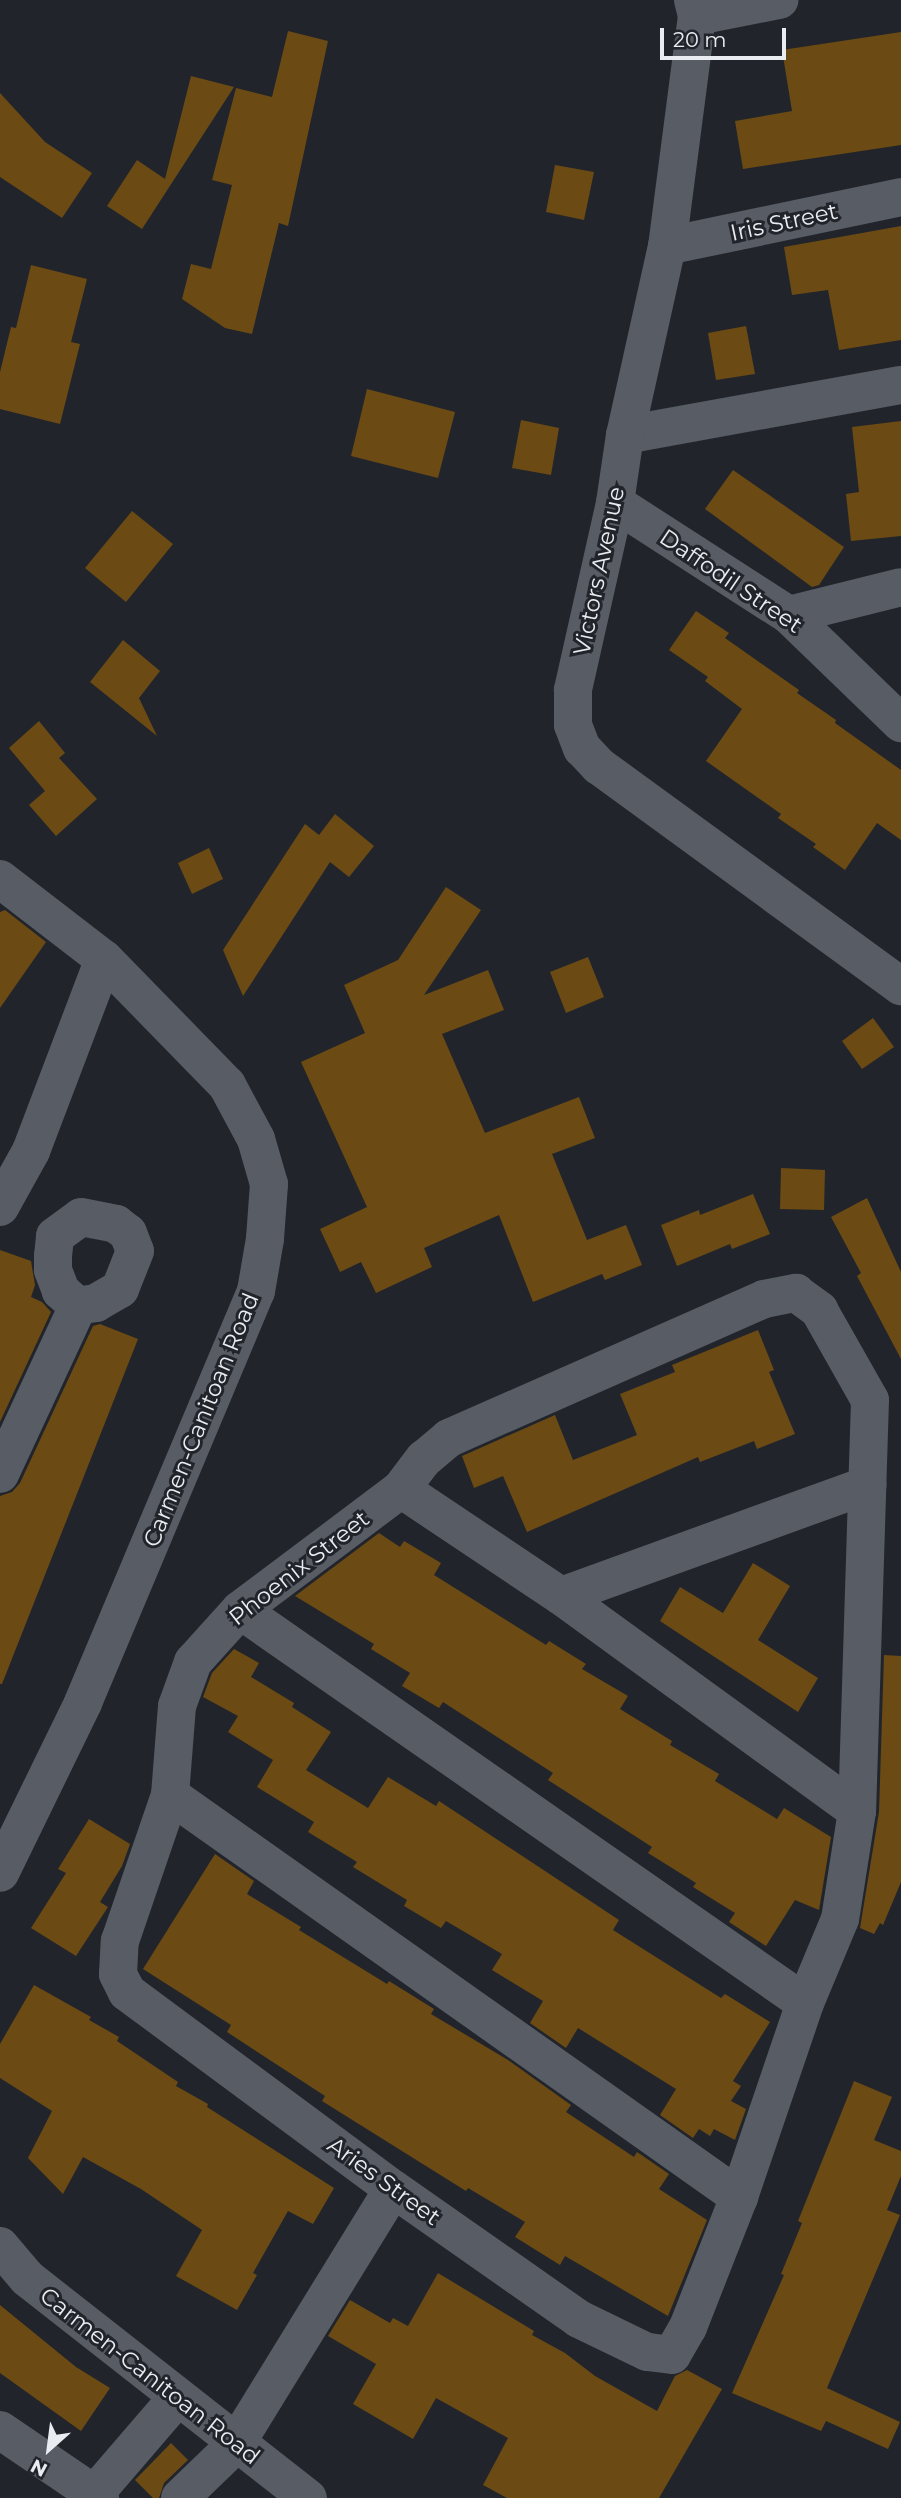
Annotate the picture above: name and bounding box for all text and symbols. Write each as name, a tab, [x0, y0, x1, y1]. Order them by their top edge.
scale bar	[663, 14, 789, 58]
text: 20 m	[673, 27, 727, 52]
street label: Iris Street	[728, 197, 840, 247]
street label: Victors Avenue	[568, 484, 630, 658]
street label: Daffodil Street	[654, 523, 808, 639]
street label: Carmen-Canitoan Road	[137, 1289, 265, 1551]
street label: Phoenix Street	[224, 1505, 374, 1631]
street label: Aries Street	[322, 2131, 446, 2231]
street label: Carmen-Canitoan Road	[35, 2282, 265, 2470]
north arrow	[14, 2414, 84, 2484]
text: N	[27, 2454, 51, 2482]

